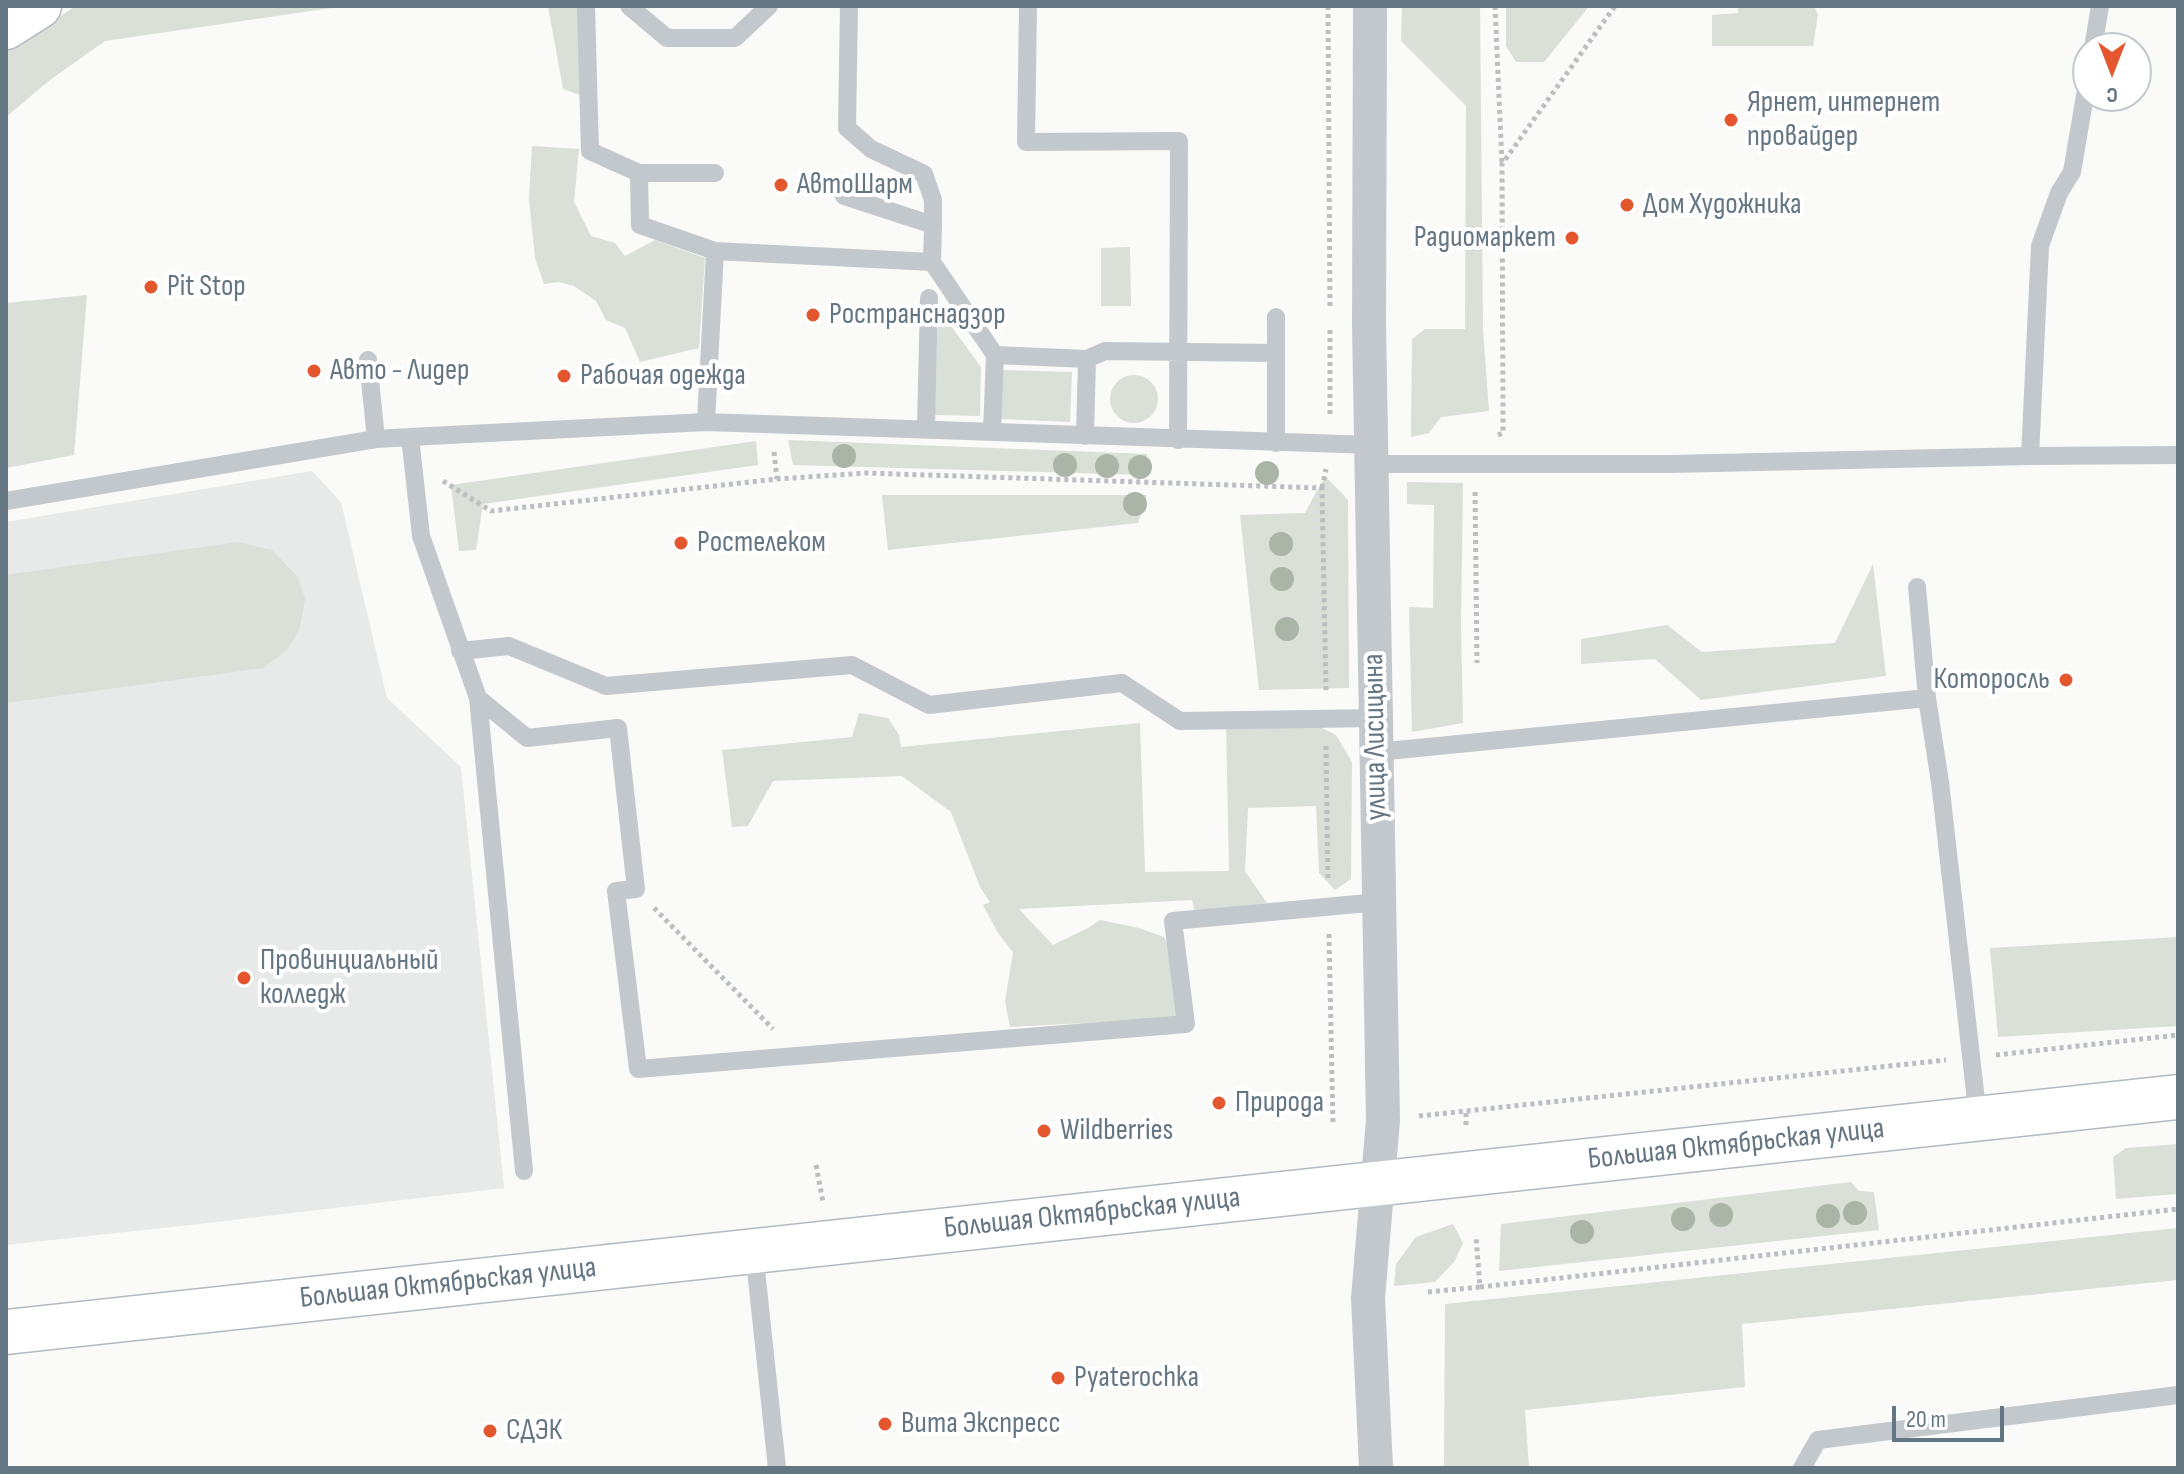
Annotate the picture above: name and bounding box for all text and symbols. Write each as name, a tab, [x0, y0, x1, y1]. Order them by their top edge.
north arrow	[2072, 32, 2152, 112]
text: С	[2106, 81, 2118, 108]
place label: Ярнет, интернет провайдер	[1747, 85, 1940, 156]
marker: Ярнет, интернет провайдер	[1722, 111, 1740, 129]
place label: АвтоШарм	[797, 167, 913, 203]
marker: АвтоШарм	[772, 176, 790, 194]
place label: Дом Художника	[1643, 187, 1802, 223]
marker: Дом Художника	[1618, 196, 1636, 214]
place label: Радиомаркет	[1414, 220, 1556, 256]
marker: Радиомаркет	[1563, 229, 1581, 247]
place label: Pit Stop	[167, 269, 246, 305]
marker: Pit Stop	[142, 278, 160, 296]
place label: Ространснадзор	[829, 297, 1006, 333]
marker: Ространснадзор	[804, 306, 822, 324]
place label: Авто - Лидер	[330, 353, 469, 389]
place label: Рабочая одежда	[580, 358, 746, 394]
marker: Авто - Лидер	[305, 362, 323, 380]
marker: Рабочая одежда	[555, 367, 573, 385]
place label: Ростелеком	[697, 525, 826, 561]
marker: Ростелеком	[672, 534, 690, 552]
street label: улица Лисицына	[1357, 653, 1395, 821]
place label: Которосль	[1933, 662, 2050, 698]
marker: Которосль	[2057, 671, 2075, 689]
place label: Провинциальный колледж	[260, 943, 439, 1014]
marker: Провинциальный колледж	[235, 969, 253, 987]
place label: Природа	[1235, 1085, 1324, 1121]
marker: Природа	[1210, 1094, 1228, 1112]
street label: Большая Октябрьская улица	[1586, 1112, 1886, 1178]
place label: Wildberries	[1060, 1113, 1173, 1149]
marker: Wildberries	[1035, 1122, 1053, 1140]
street label: Большая Октябрьская улица	[942, 1181, 1242, 1247]
street label: Большая Октябрьская улица	[298, 1251, 598, 1317]
place label: Pyaterochka	[1074, 1360, 1199, 1396]
marker: Pyaterochka	[1049, 1369, 1067, 1387]
scale bar	[1896, 1390, 2008, 1440]
text: 20 m	[1906, 1405, 1946, 1434]
place label: Вита Экспресс	[901, 1406, 1060, 1442]
place label: СДЭК	[506, 1413, 562, 1449]
marker: Вита Экспресс	[876, 1415, 894, 1433]
marker: СДЭК	[481, 1422, 499, 1440]

